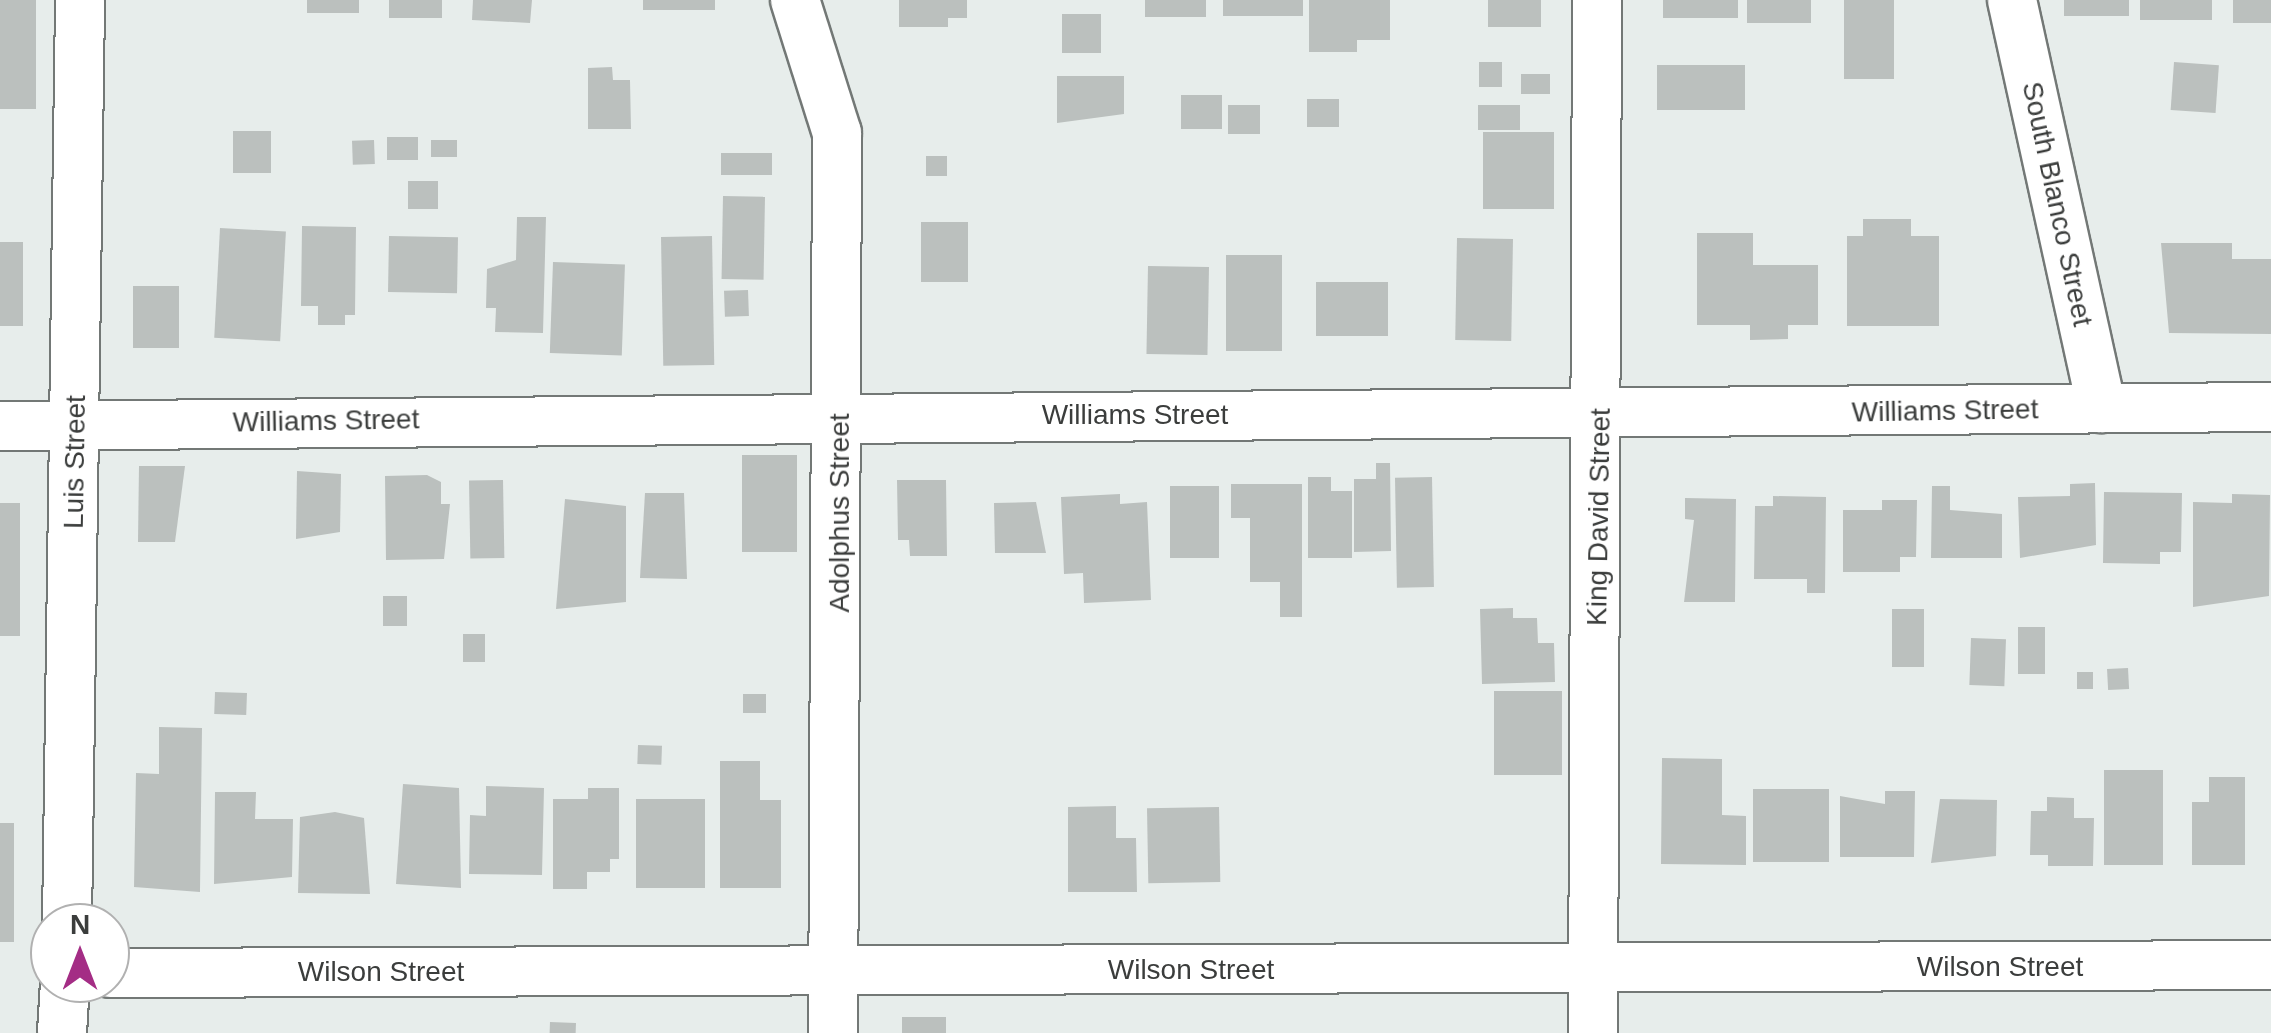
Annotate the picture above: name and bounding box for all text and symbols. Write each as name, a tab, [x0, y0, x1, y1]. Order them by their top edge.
street label: South Blanco Street	[2015, 79, 2099, 329]
street label: Williams Street	[1851, 393, 2039, 429]
street label: Luis Street	[57, 395, 93, 529]
street label: Williams Street	[1042, 398, 1228, 432]
street label: Williams Street	[232, 403, 420, 439]
street label: King David Street	[1580, 408, 1618, 626]
street label: Adolphus Street	[823, 413, 857, 613]
north arrow	[30, 903, 130, 1003]
text: N	[70, 909, 90, 940]
street label: Wilson Street	[1917, 950, 2083, 984]
street label: Wilson Street	[1108, 953, 1274, 987]
street label: Wilson Street	[298, 955, 464, 989]

